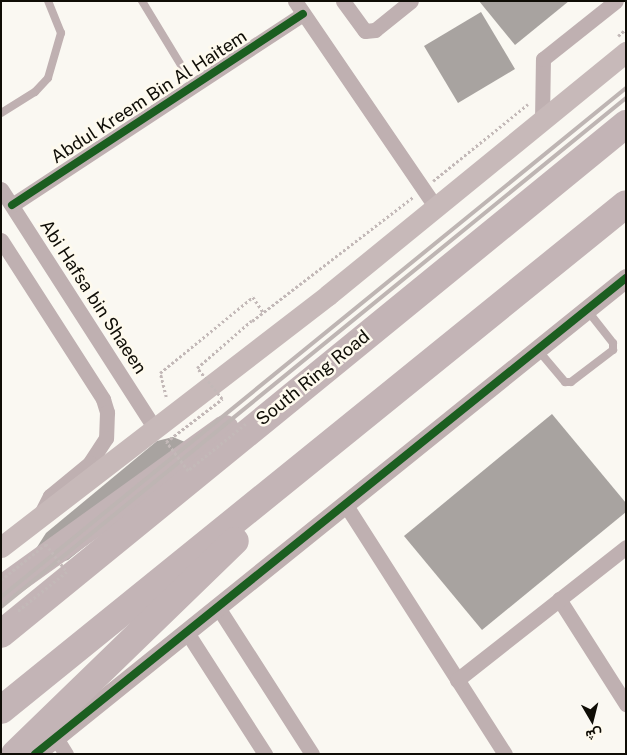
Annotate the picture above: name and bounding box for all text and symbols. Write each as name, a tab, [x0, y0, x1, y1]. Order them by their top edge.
street label: Abdul Kreem Bin Al Haitem	[47, 26, 251, 168]
street label: Abi Hafsa bin Shaeen	[35, 216, 151, 378]
street label: South Ring Road	[252, 326, 374, 430]
north arrow	[567, 695, 617, 745]
text: ش	[585, 726, 604, 744]

